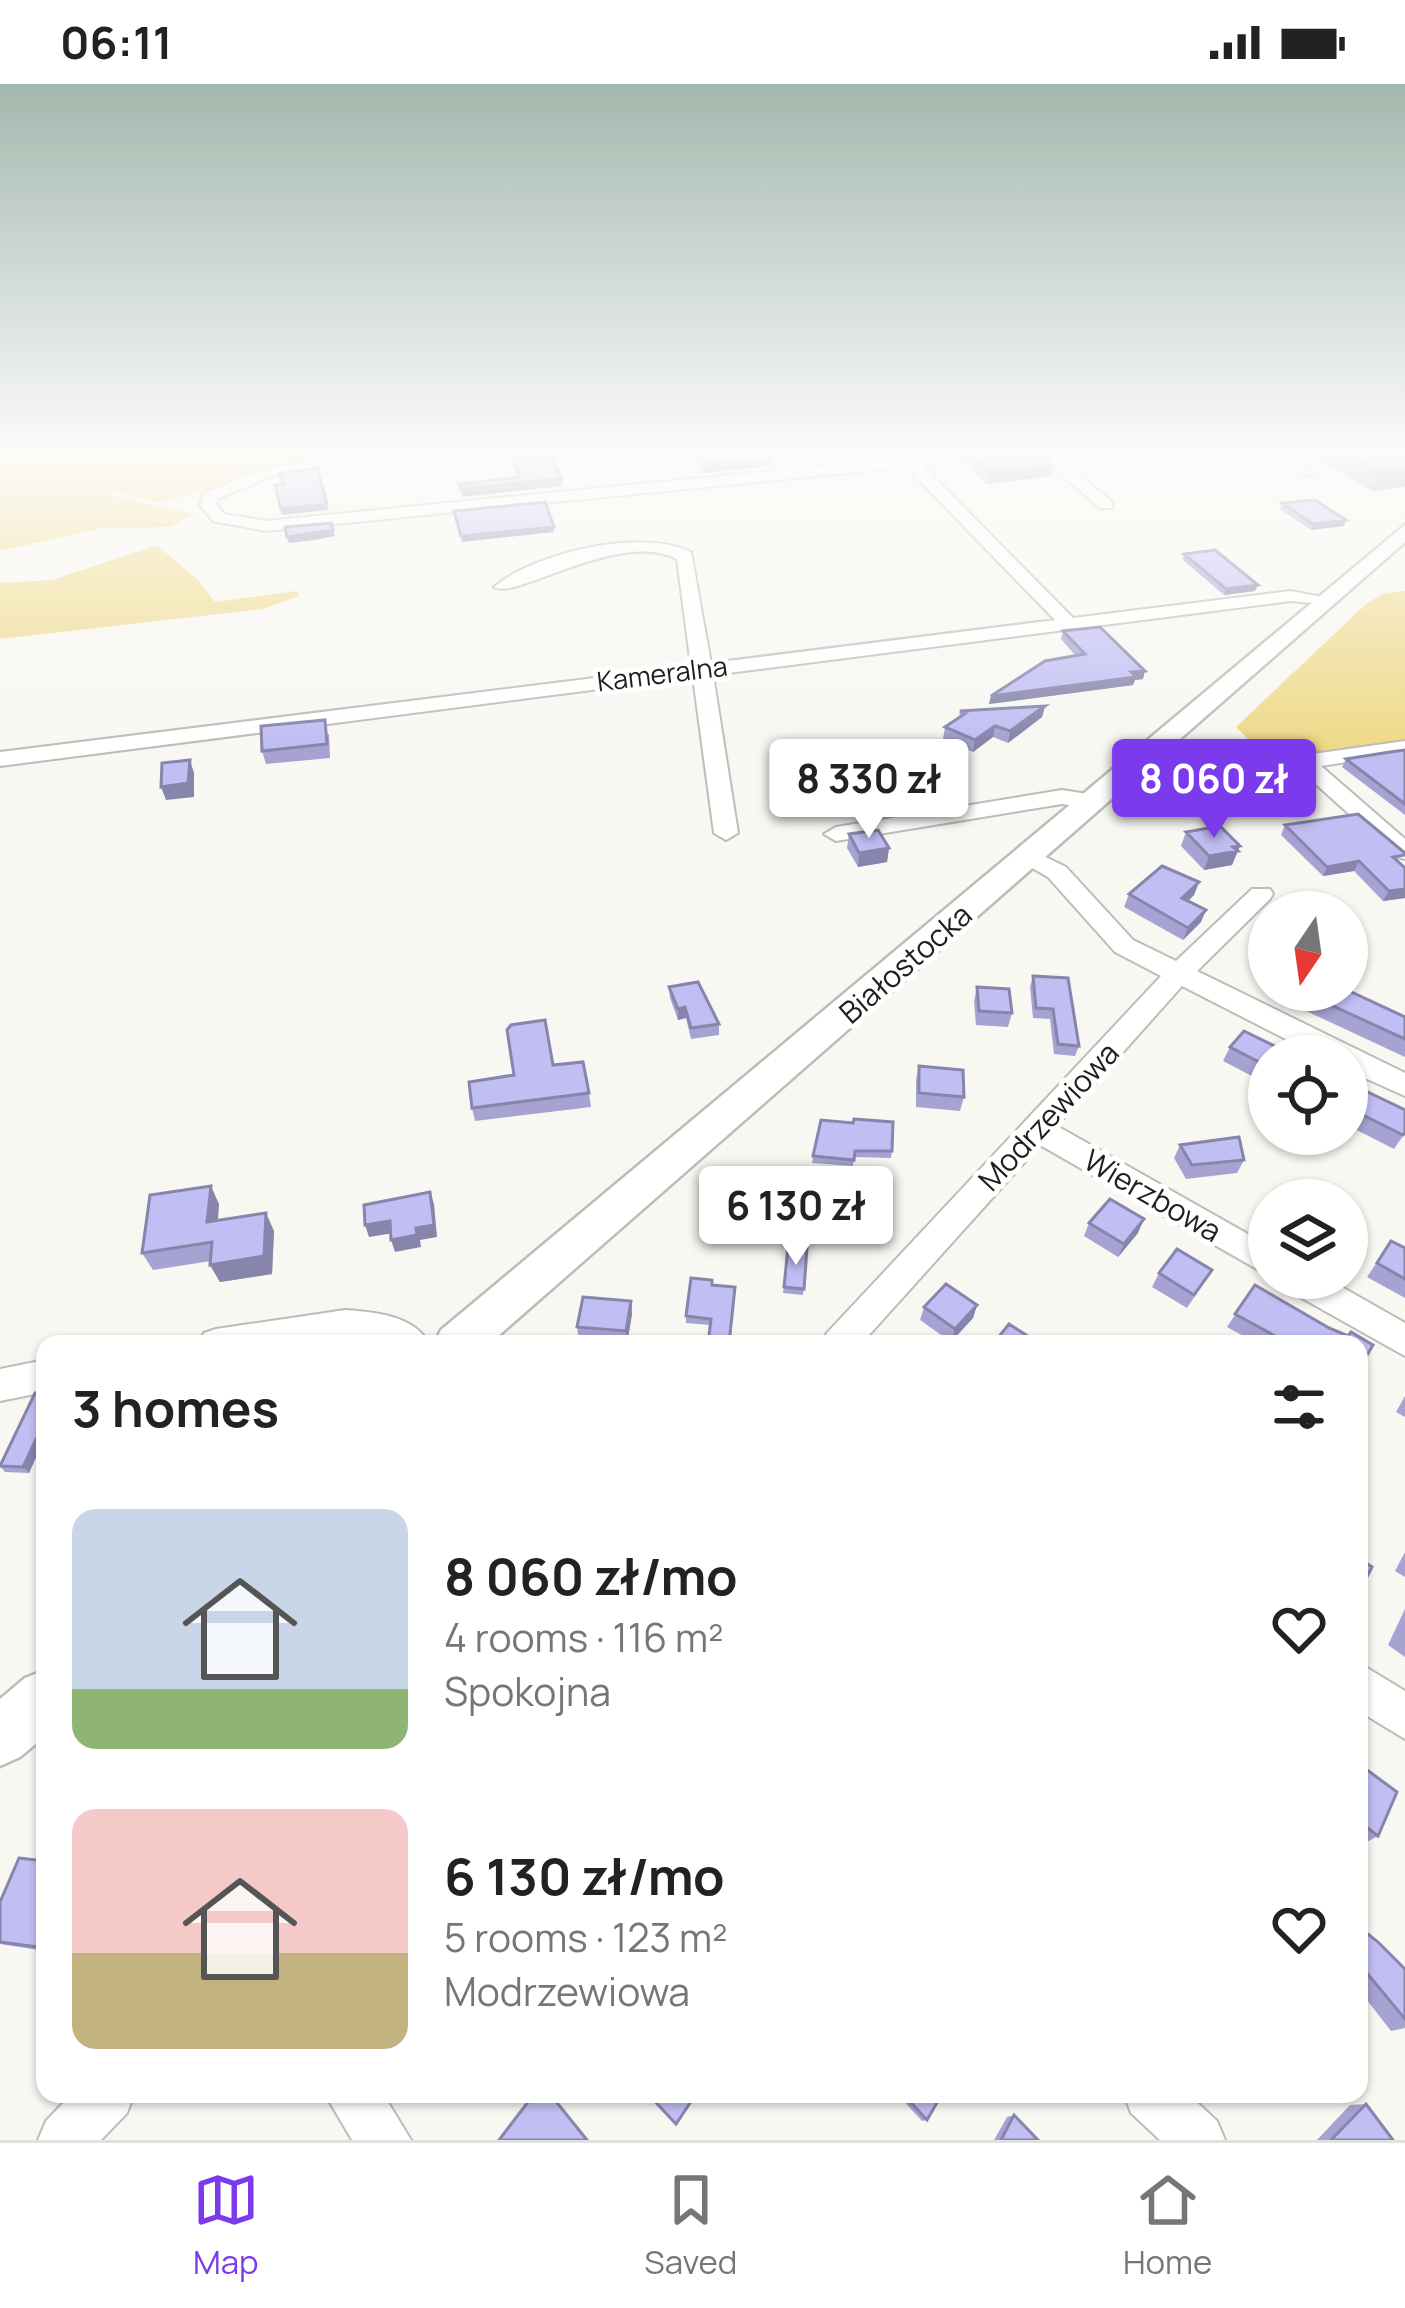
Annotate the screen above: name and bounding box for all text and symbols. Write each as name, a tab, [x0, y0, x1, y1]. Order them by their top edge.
text: 06:11	[60, 11, 172, 73]
street label: Kameralna	[595, 647, 729, 699]
pin: 8 330 zł	[745, 739, 993, 841]
pin: 8 060 zł	[1090, 739, 1338, 841]
text: 8 330 zł	[796, 751, 942, 805]
text: 8 060 zł	[1139, 751, 1289, 805]
north arrow	[1248, 891, 1368, 1011]
map controls	[1248, 891, 1368, 1299]
street label: Białostocka	[830, 894, 980, 1032]
street label: Modrzewiowa	[969, 1033, 1127, 1199]
button: locate	[1248, 1035, 1368, 1155]
street label: Wierzbowa	[1077, 1139, 1229, 1251]
pin: 6 130 zł	[672, 1166, 920, 1268]
text: 6 130 zł	[726, 1178, 866, 1232]
button: layers	[1248, 1179, 1368, 1299]
text: 3 homes	[72, 1373, 279, 1442]
icon: filters	[1266, 1374, 1332, 1440]
text: 8 060 zł/mo	[444, 1541, 737, 1610]
icon: home	[168, 1557, 312, 1701]
icon: heart	[1266, 1596, 1332, 1662]
text: 4 rooms · 116 m²	[444, 1610, 724, 1664]
text: Spokojna	[444, 1664, 611, 1718]
text: 6 130 zł/mo	[444, 1841, 725, 1910]
icon: home	[168, 1857, 312, 2001]
icon: heart	[1266, 1896, 1332, 1962]
text: 5 rooms · 123 m²	[444, 1910, 728, 1964]
text: Modrzewiowa	[444, 1964, 690, 2018]
tab: Map	[193, 2167, 259, 2284]
tab: Saved	[644, 2167, 737, 2284]
tab: Home	[1123, 2167, 1212, 2284]

